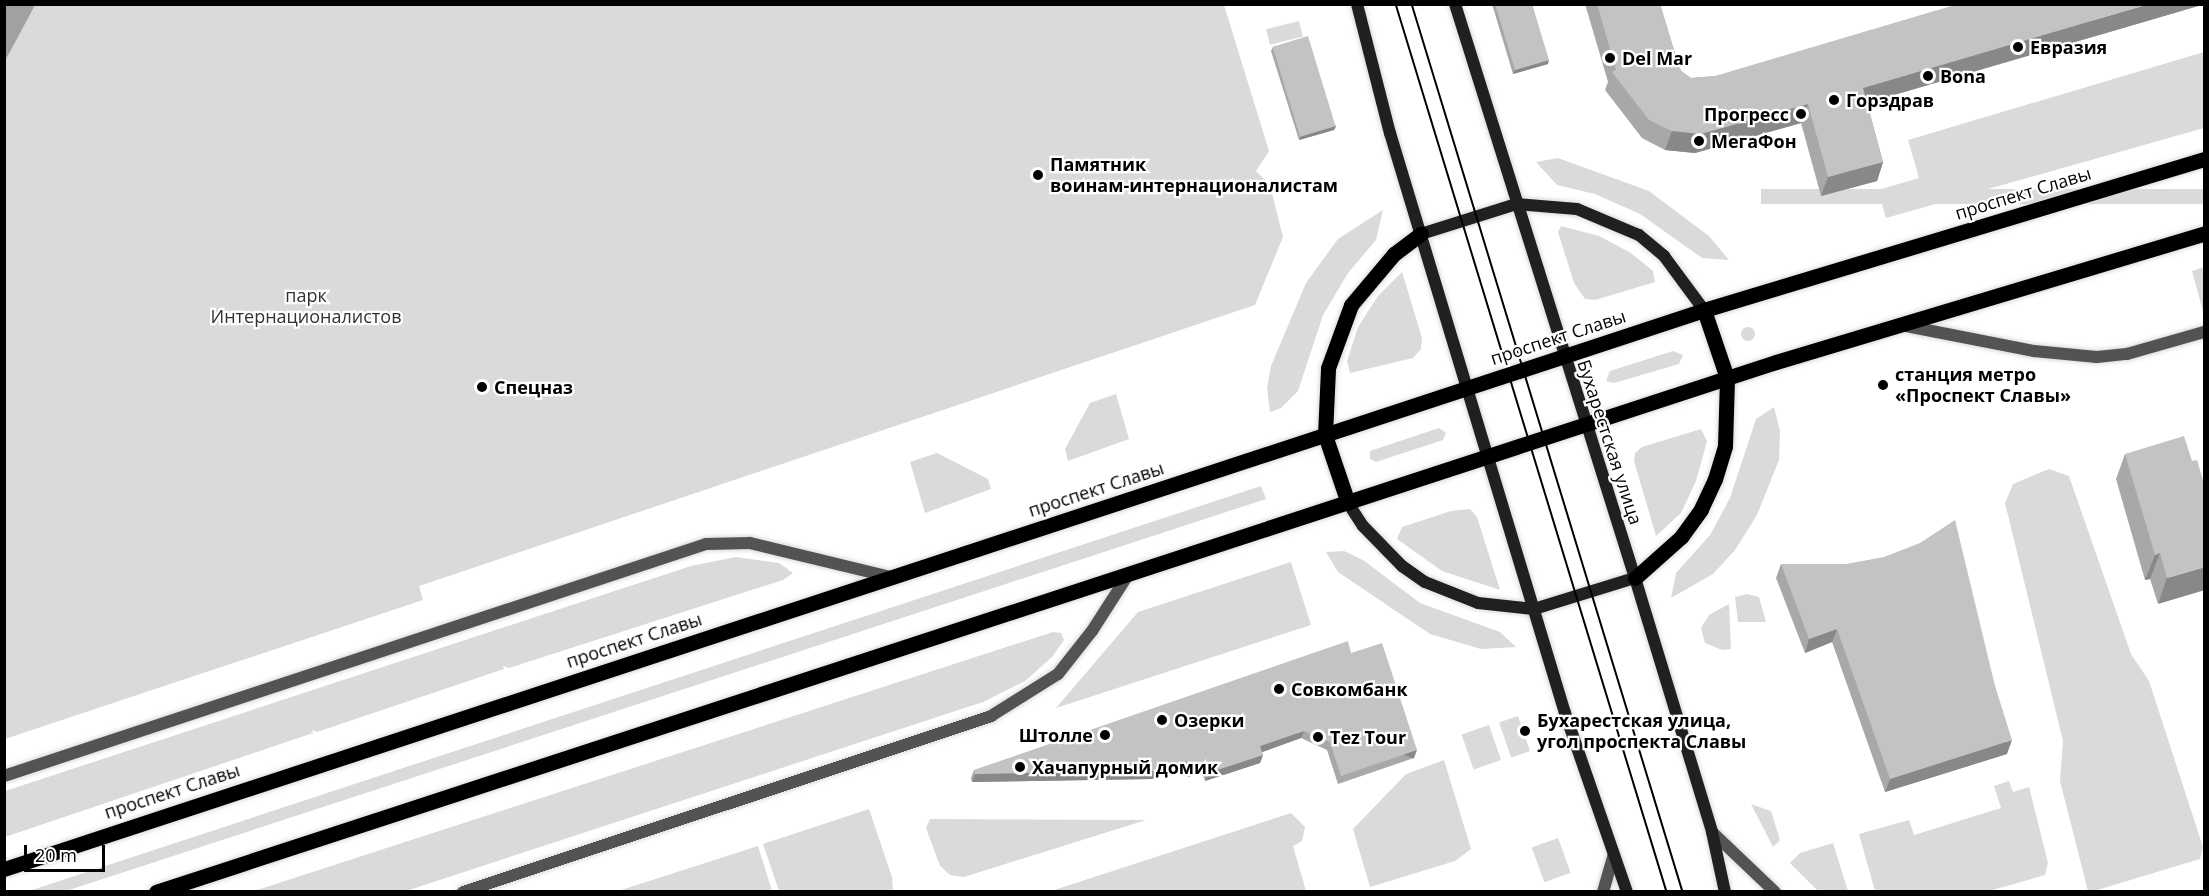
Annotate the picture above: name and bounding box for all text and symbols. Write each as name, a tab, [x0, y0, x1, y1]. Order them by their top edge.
place label: Евразия	[2030, 36, 2107, 58]
marker: Евразия	[2011, 40, 2025, 54]
place label: Del Mar	[1622, 47, 1692, 69]
marker: Del Mar	[1603, 51, 1617, 65]
place label: Bona	[1940, 65, 1986, 87]
marker: Bona	[1921, 69, 1935, 83]
place label: Горздрав	[1846, 89, 1934, 111]
marker: Горздрав	[1827, 93, 1841, 107]
place label: Прогресс	[1704, 103, 1789, 125]
marker: Прогресс	[1794, 107, 1808, 121]
place label: МегаФон	[1711, 130, 1797, 152]
marker: МегаФон	[1692, 134, 1706, 148]
place label: Памятник воинам-интернационалистам	[1050, 154, 1338, 196]
street label: проспект Славы	[1952, 162, 2094, 224]
marker: Памятник воинам-интернационалистам	[1031, 168, 1045, 182]
park label: парк Интернационалистов	[211, 285, 401, 328]
street label: проспект Славы	[1488, 305, 1628, 369]
street label: Бухарестская улица	[1573, 357, 1647, 527]
place label: станция метро «Проспект Славы»	[1895, 364, 2071, 406]
place label: Спецназ	[494, 376, 573, 398]
marker: станция метро «Проспект Славы»	[1876, 378, 1890, 392]
marker: Спецназ	[475, 380, 489, 394]
street label: проспект Славы	[1026, 457, 1166, 521]
street label: проспект Славы	[564, 608, 704, 672]
place label: Совкомбанк	[1291, 678, 1408, 700]
marker: Совкомбанк	[1272, 682, 1286, 696]
place label: Озерки	[1174, 709, 1244, 731]
place label: Бухарестская улица, угол проспекта Славы	[1537, 710, 1746, 752]
marker: Озерки	[1155, 713, 1169, 727]
place label: Штолле	[1019, 724, 1093, 746]
marker: Бухарестская улица, угол проспекта Славы	[1518, 724, 1532, 738]
place label: Tez Tour	[1330, 726, 1406, 748]
marker: Штолле	[1098, 728, 1112, 742]
marker: Tez Tour	[1311, 730, 1325, 744]
place label: Хачапурный домик	[1032, 756, 1218, 778]
street label: проспект Славы	[102, 759, 242, 823]
marker: Хачапурный домик	[1013, 760, 1027, 774]
scale bar	[27, 833, 108, 871]
text: 20 m	[35, 843, 77, 867]

